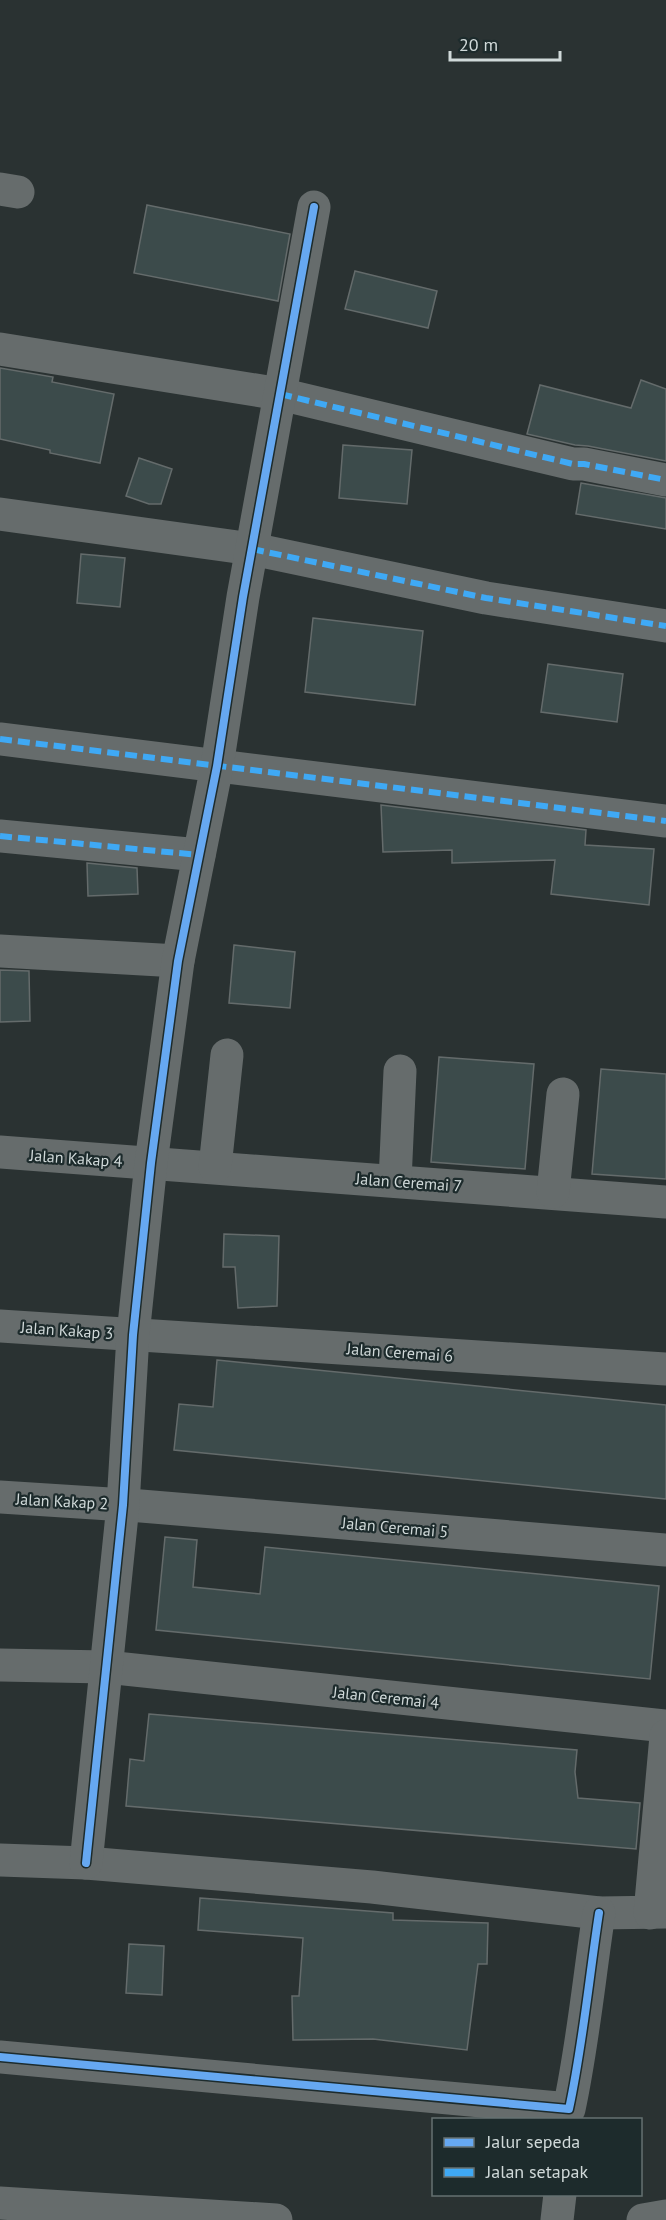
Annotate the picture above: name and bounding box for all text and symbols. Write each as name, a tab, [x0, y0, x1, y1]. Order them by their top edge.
scale bar	[450, 24, 560, 62]
text: 20 m	[459, 33, 498, 56]
street label: Jalan Kakap 4	[28, 1145, 123, 1171]
street label: Jalan Ceremai 7	[354, 1168, 463, 1196]
street label: Jalan Kakap 3	[19, 1317, 114, 1343]
street label: Jalan Ceremai 6	[345, 1338, 454, 1366]
street label: Jalan Kakap 2	[14, 1489, 109, 1513]
street label: Jalan Ceremai 5	[340, 1512, 449, 1542]
street label: Jalan Ceremai 4	[331, 1681, 440, 1713]
legend	[432, 2118, 642, 2196]
text: Jalur sepeda	[485, 2130, 580, 2153]
text: Jalan setapak	[485, 2160, 588, 2183]

